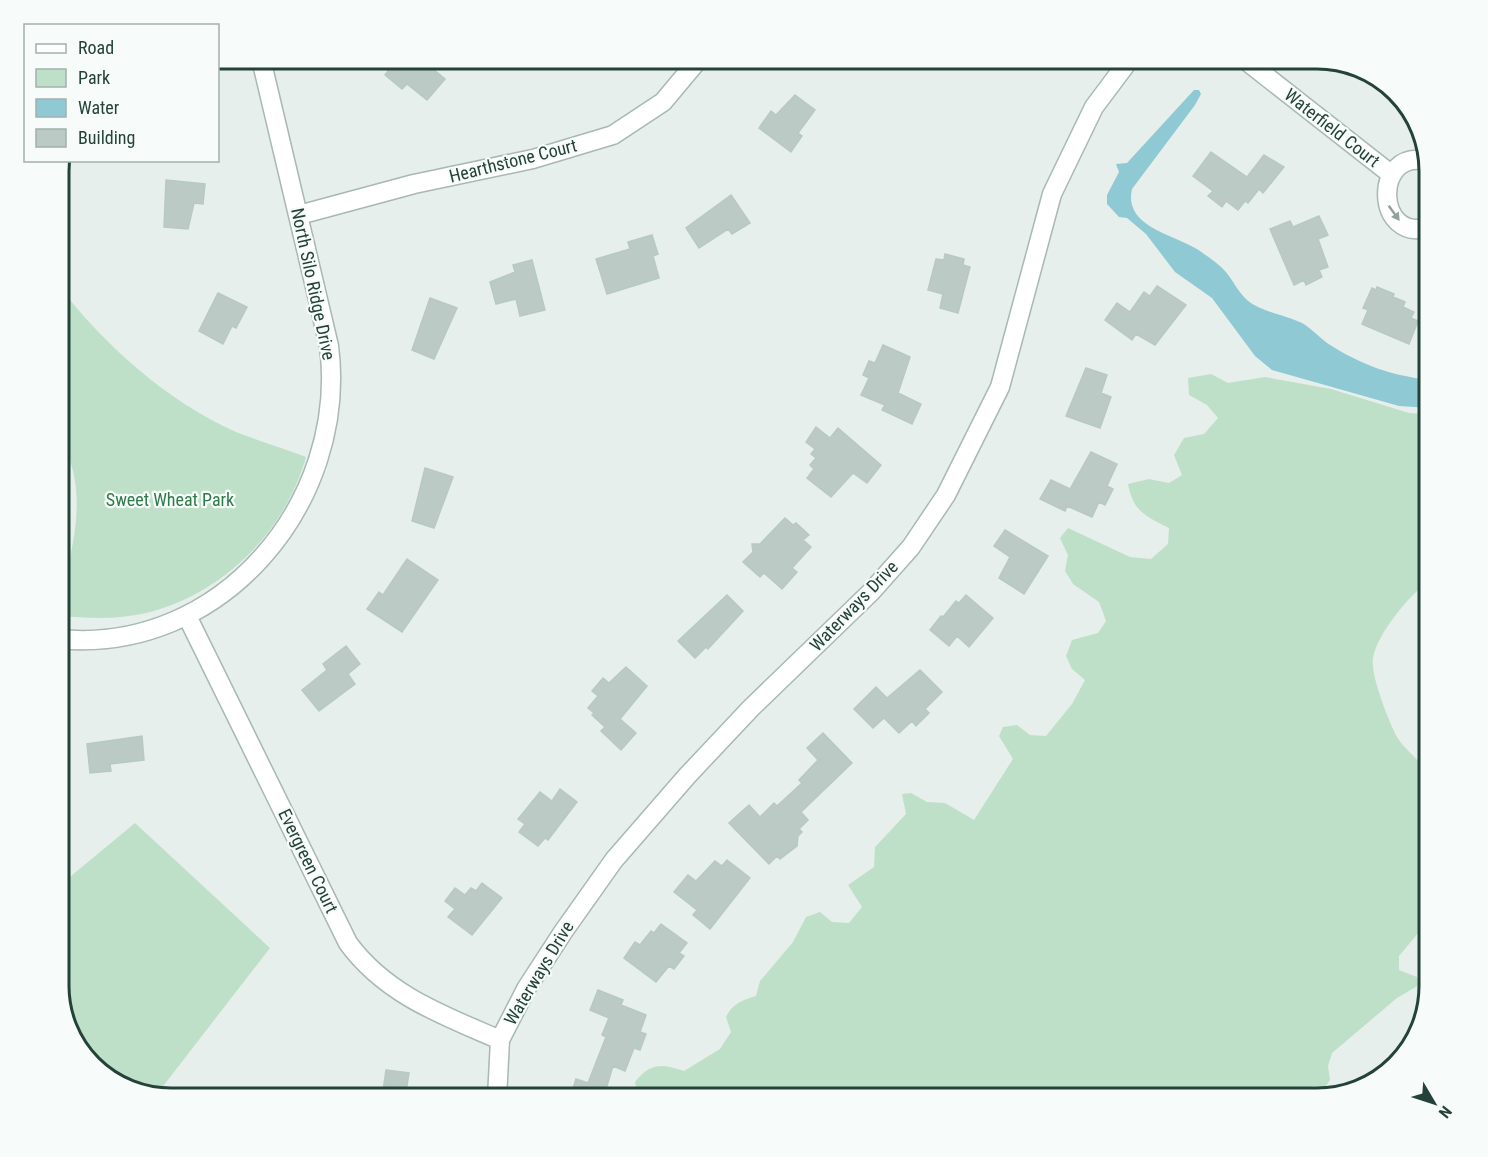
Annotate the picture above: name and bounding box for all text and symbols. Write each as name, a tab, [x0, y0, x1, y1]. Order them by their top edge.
legend	[24, 24, 219, 162]
text: Road	[78, 37, 114, 58]
text: Park	[78, 67, 110, 88]
street label: Waterfield Court	[1281, 84, 1384, 171]
text: Water	[78, 97, 120, 118]
text: Building	[78, 127, 135, 148]
street label: Hearthstone Court	[447, 134, 579, 187]
one-way arrow	[1388, 205, 1400, 221]
street label: North Silo Ridge Drive	[287, 206, 340, 362]
park label: Sweet Wheat Park	[106, 489, 234, 510]
street label: Waterways Drive	[805, 556, 902, 655]
street label: Evergreen Court	[274, 805, 343, 916]
street label: Waterways Drive	[499, 917, 578, 1028]
north arrow	[1404, 1073, 1464, 1133]
text: N	[1435, 1102, 1456, 1122]

